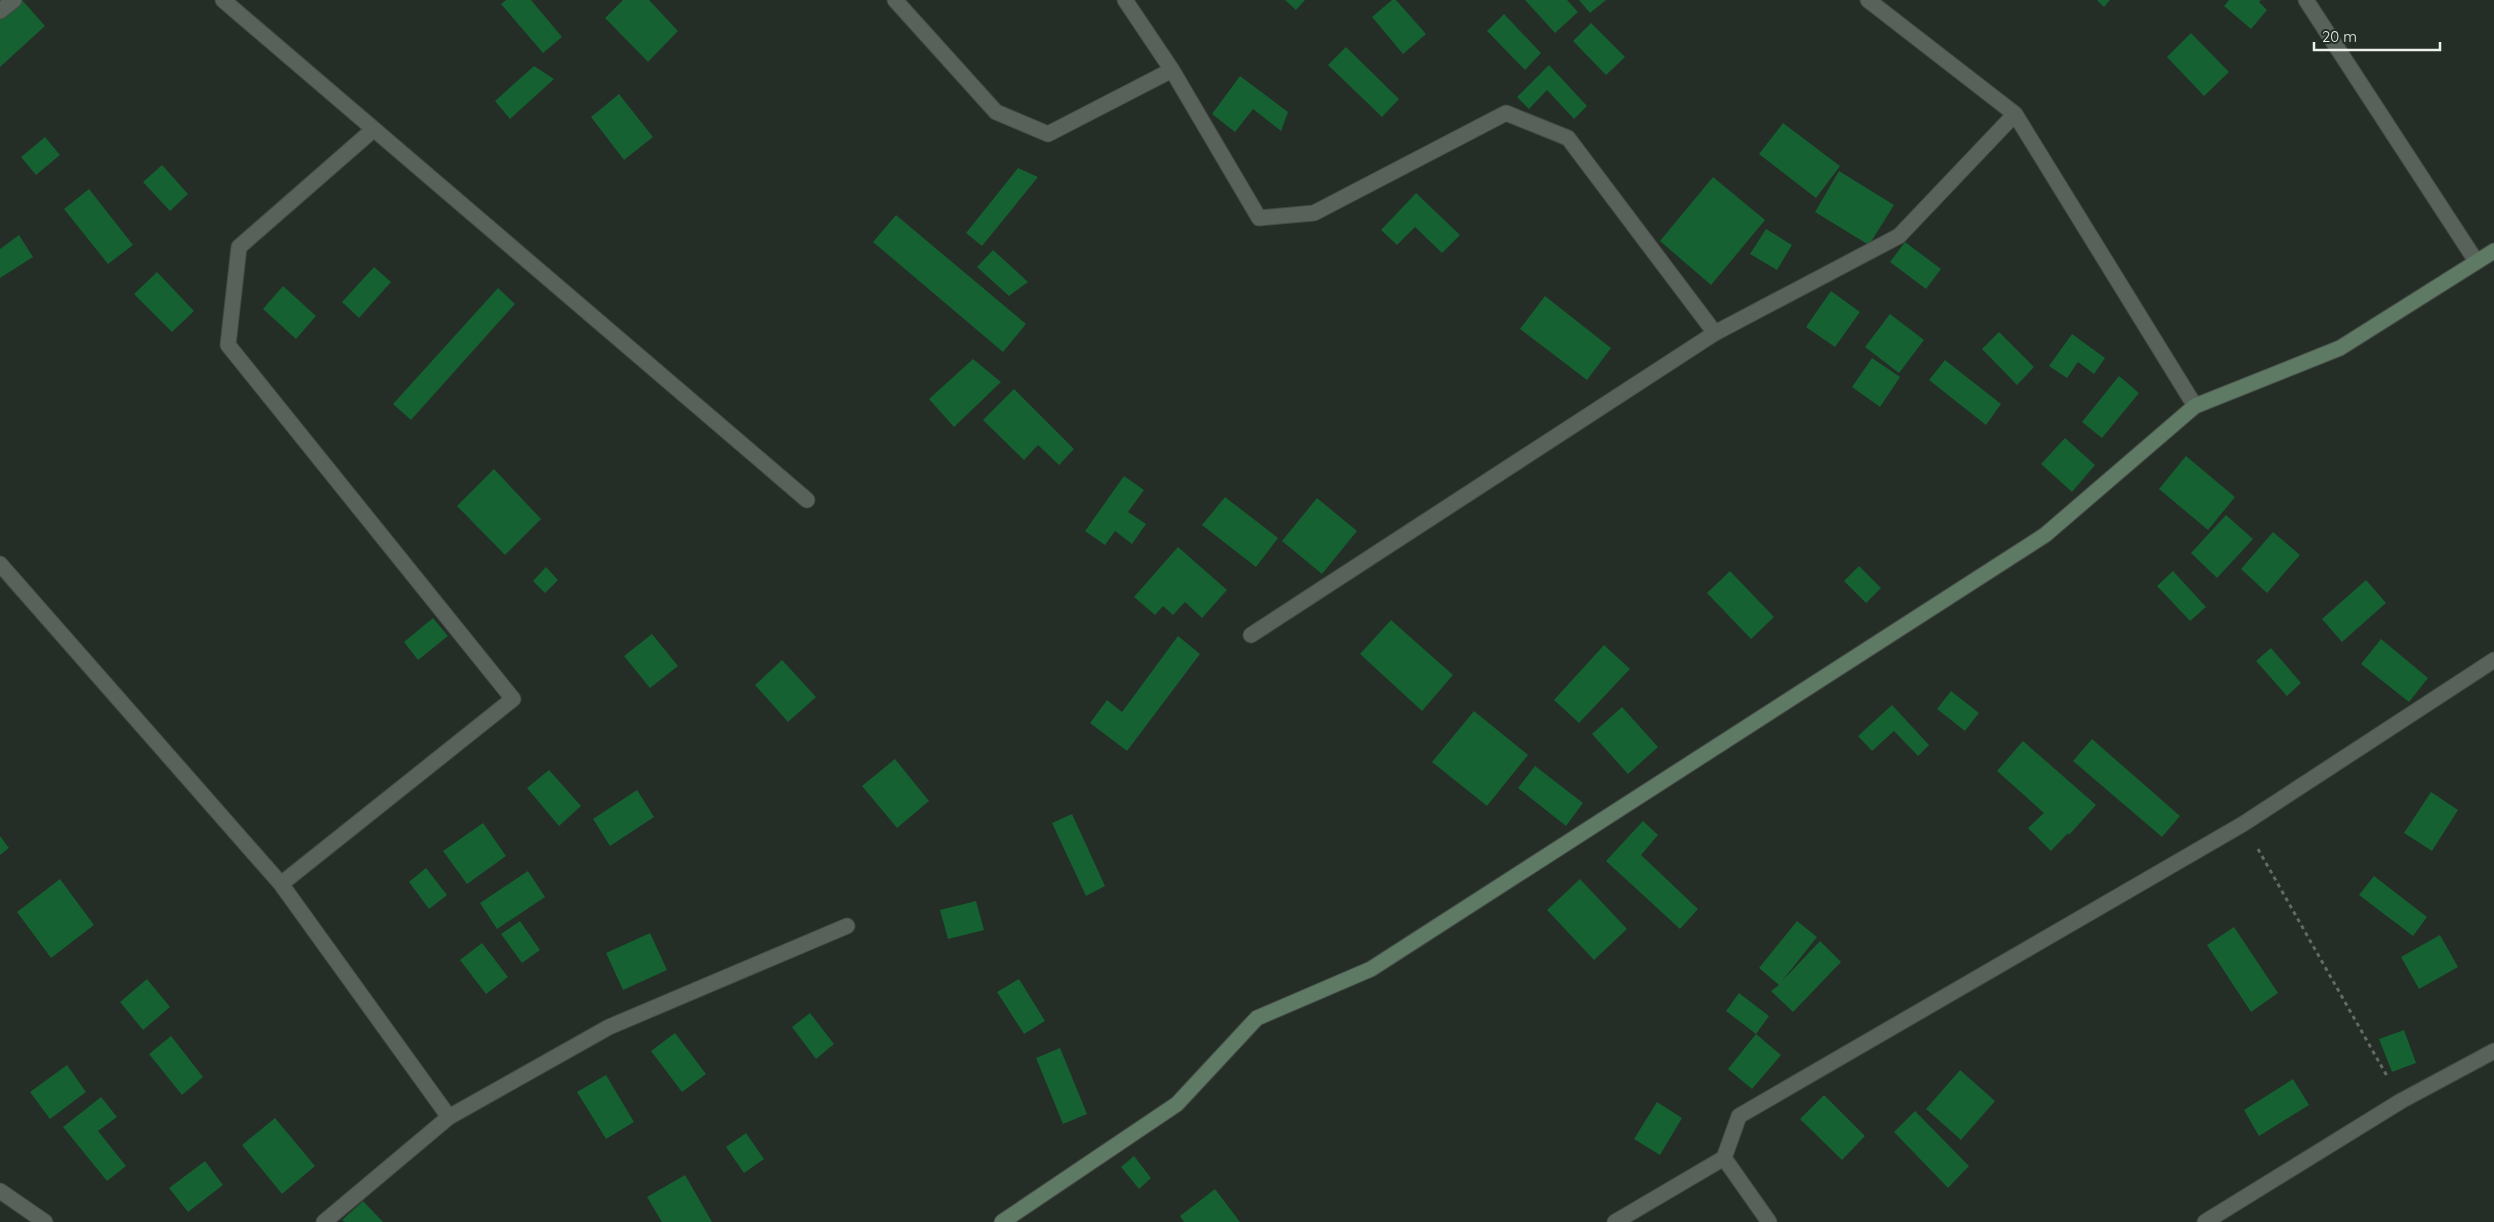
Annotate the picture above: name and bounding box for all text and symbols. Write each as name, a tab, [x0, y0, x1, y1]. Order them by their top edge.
scale bar	[2314, 20, 2440, 52]
text: 20 m	[2322, 27, 2357, 46]

